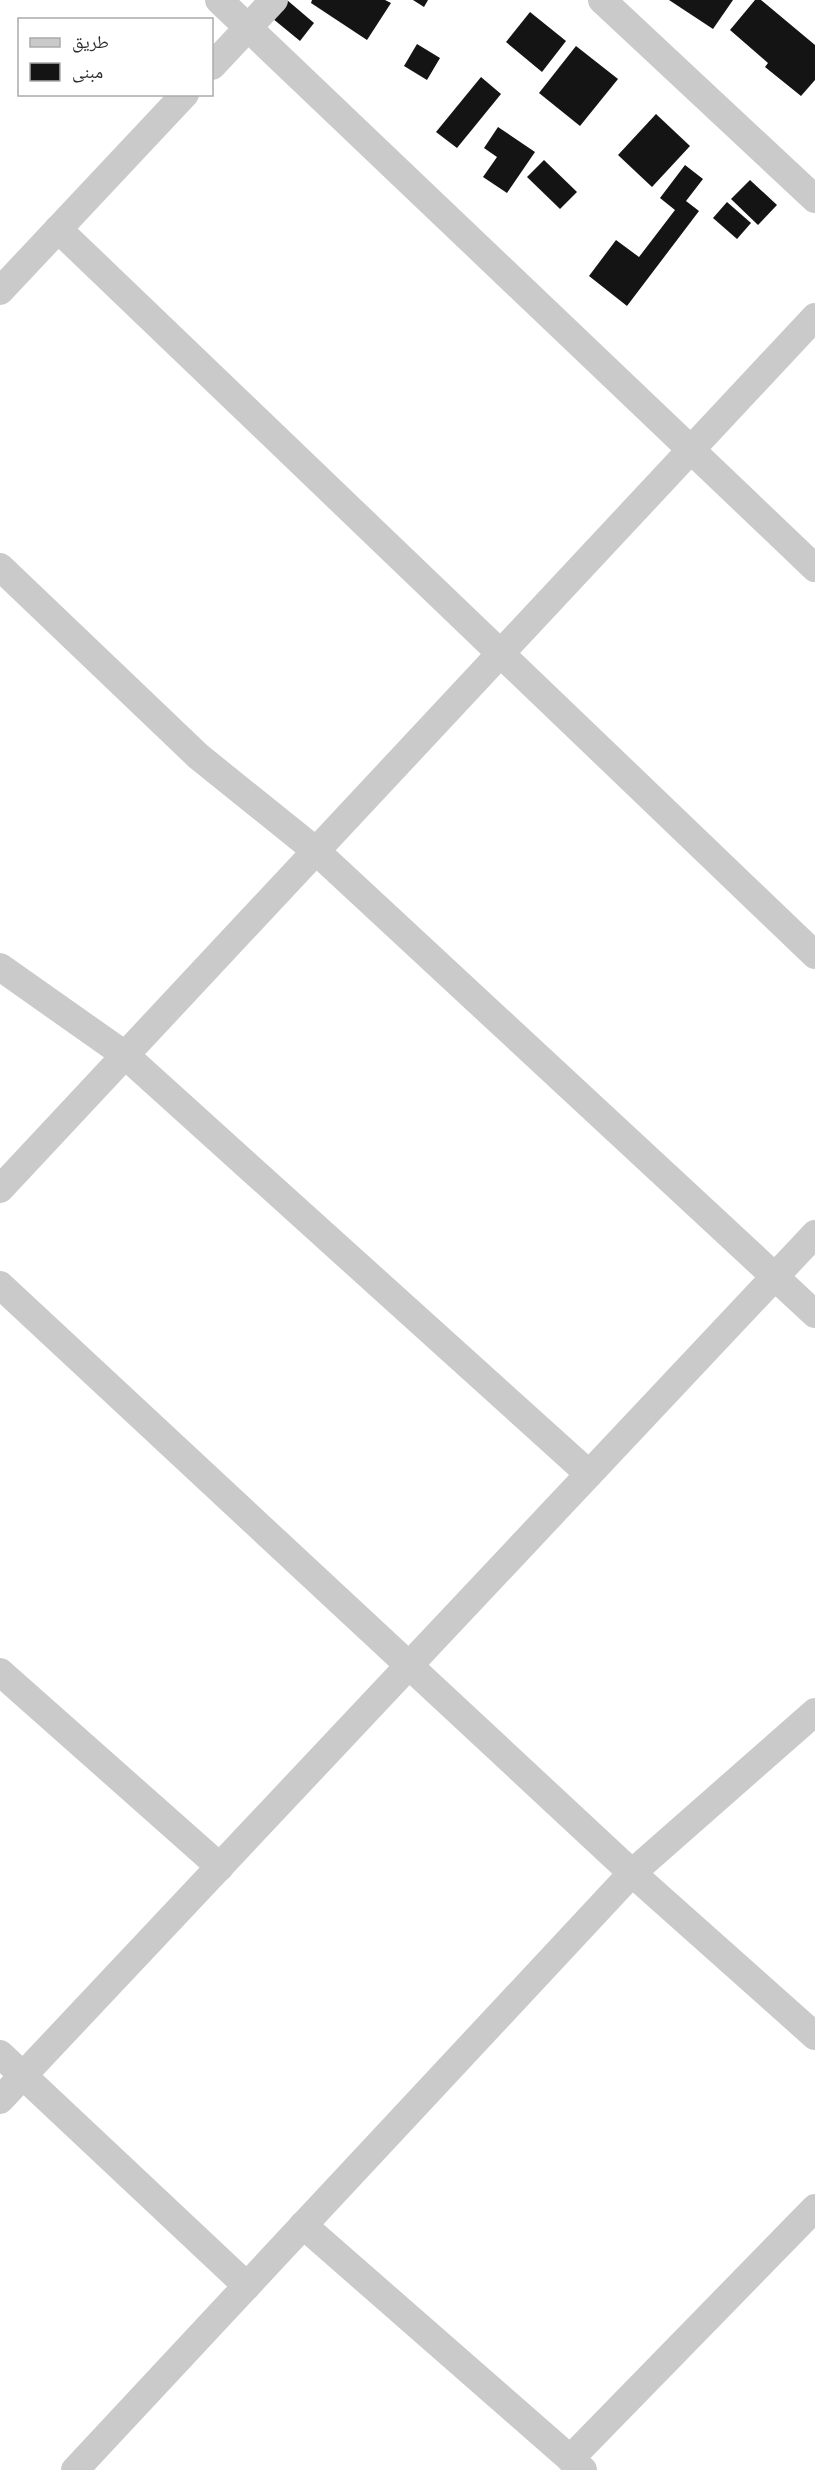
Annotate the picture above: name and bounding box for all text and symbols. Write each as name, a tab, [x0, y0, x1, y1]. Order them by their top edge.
legend	[18, 18, 213, 96]
text: طريق	[72, 29, 109, 54]
text: مبنى	[72, 59, 103, 84]

